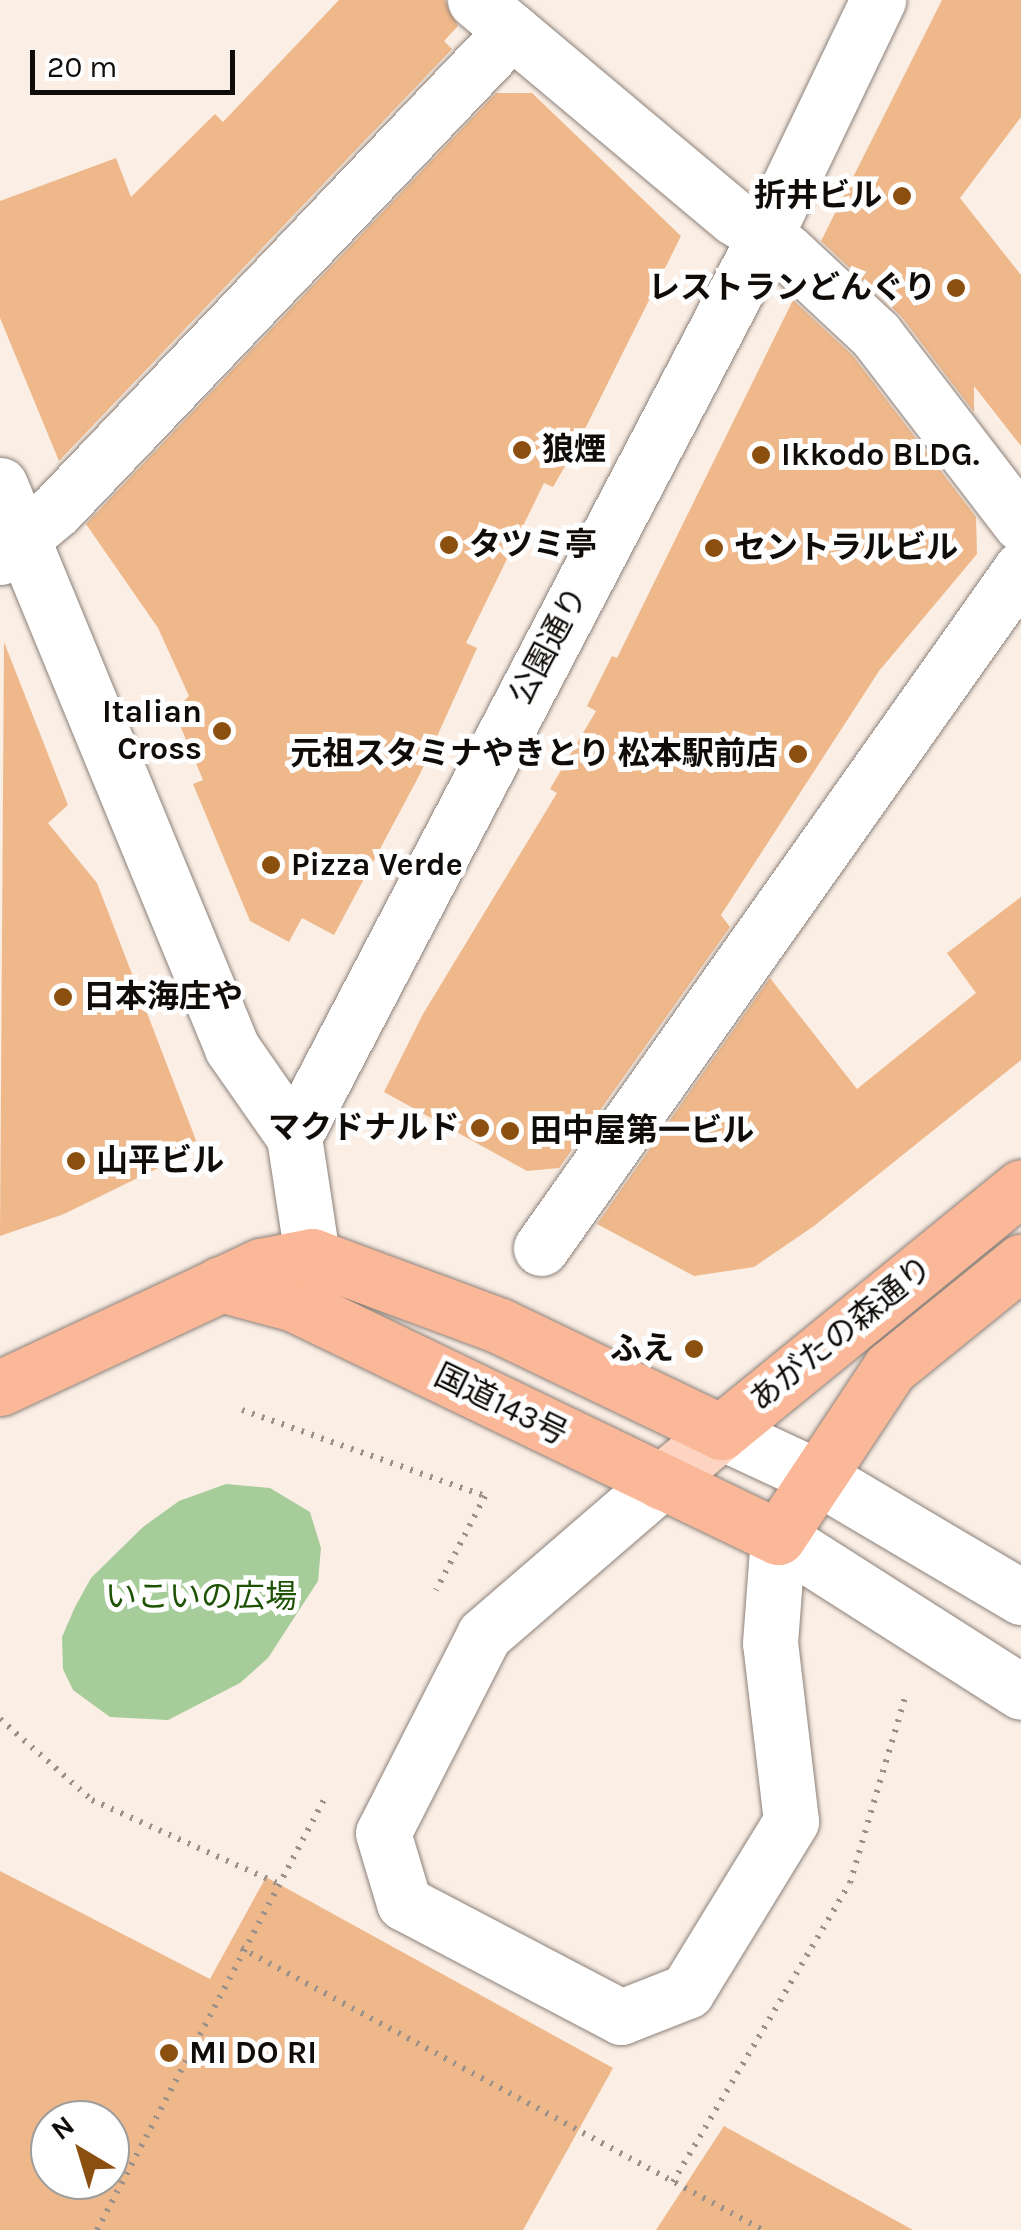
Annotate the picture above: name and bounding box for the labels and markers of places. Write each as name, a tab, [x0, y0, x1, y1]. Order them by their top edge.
place label: 折井ビル	[754, 177, 882, 215]
marker: 折井ビル	[891, 185, 913, 207]
place label: レストランどんぐり	[648, 269, 936, 307]
marker: レストランどんぐり	[945, 277, 967, 299]
place label: 狼煙	[542, 431, 606, 469]
place label: Ikkodo BLDG.	[781, 436, 980, 474]
marker: 狼煙	[511, 439, 533, 461]
marker: Ikkodo BLDG.	[750, 444, 772, 466]
place label: タツミ亭	[469, 526, 597, 564]
place label: セントラルビル	[734, 529, 958, 567]
marker: タツミ亭	[438, 534, 460, 556]
marker: セントラルビル	[703, 537, 725, 559]
place label: Italian Cross	[102, 694, 202, 769]
marker: Italian Cross	[211, 720, 233, 742]
place label: 元祖スタミナやきとり 松本駅前店	[290, 735, 778, 773]
marker: 元祖スタミナやきとり 松本駅前店	[787, 743, 809, 765]
place label: Pizza Verde	[291, 846, 463, 884]
marker: Pizza Verde	[260, 854, 282, 876]
place label: 日本海庄や	[83, 978, 243, 1016]
marker: 日本海庄や	[52, 986, 74, 1008]
place label: マクドナルド	[268, 1109, 460, 1147]
place label: 田中屋第一ビル	[530, 1112, 754, 1150]
marker: マクドナルド	[469, 1117, 491, 1139]
marker: 田中屋第一ビル	[499, 1120, 521, 1142]
place label: 山平ビル	[96, 1142, 224, 1180]
marker: 山平ビル	[65, 1150, 87, 1172]
place label: ふえ	[610, 1330, 674, 1368]
marker: ふえ	[683, 1338, 705, 1360]
place label: MI DO RI	[189, 2034, 317, 2072]
marker: MI DO RI	[158, 2042, 180, 2064]

